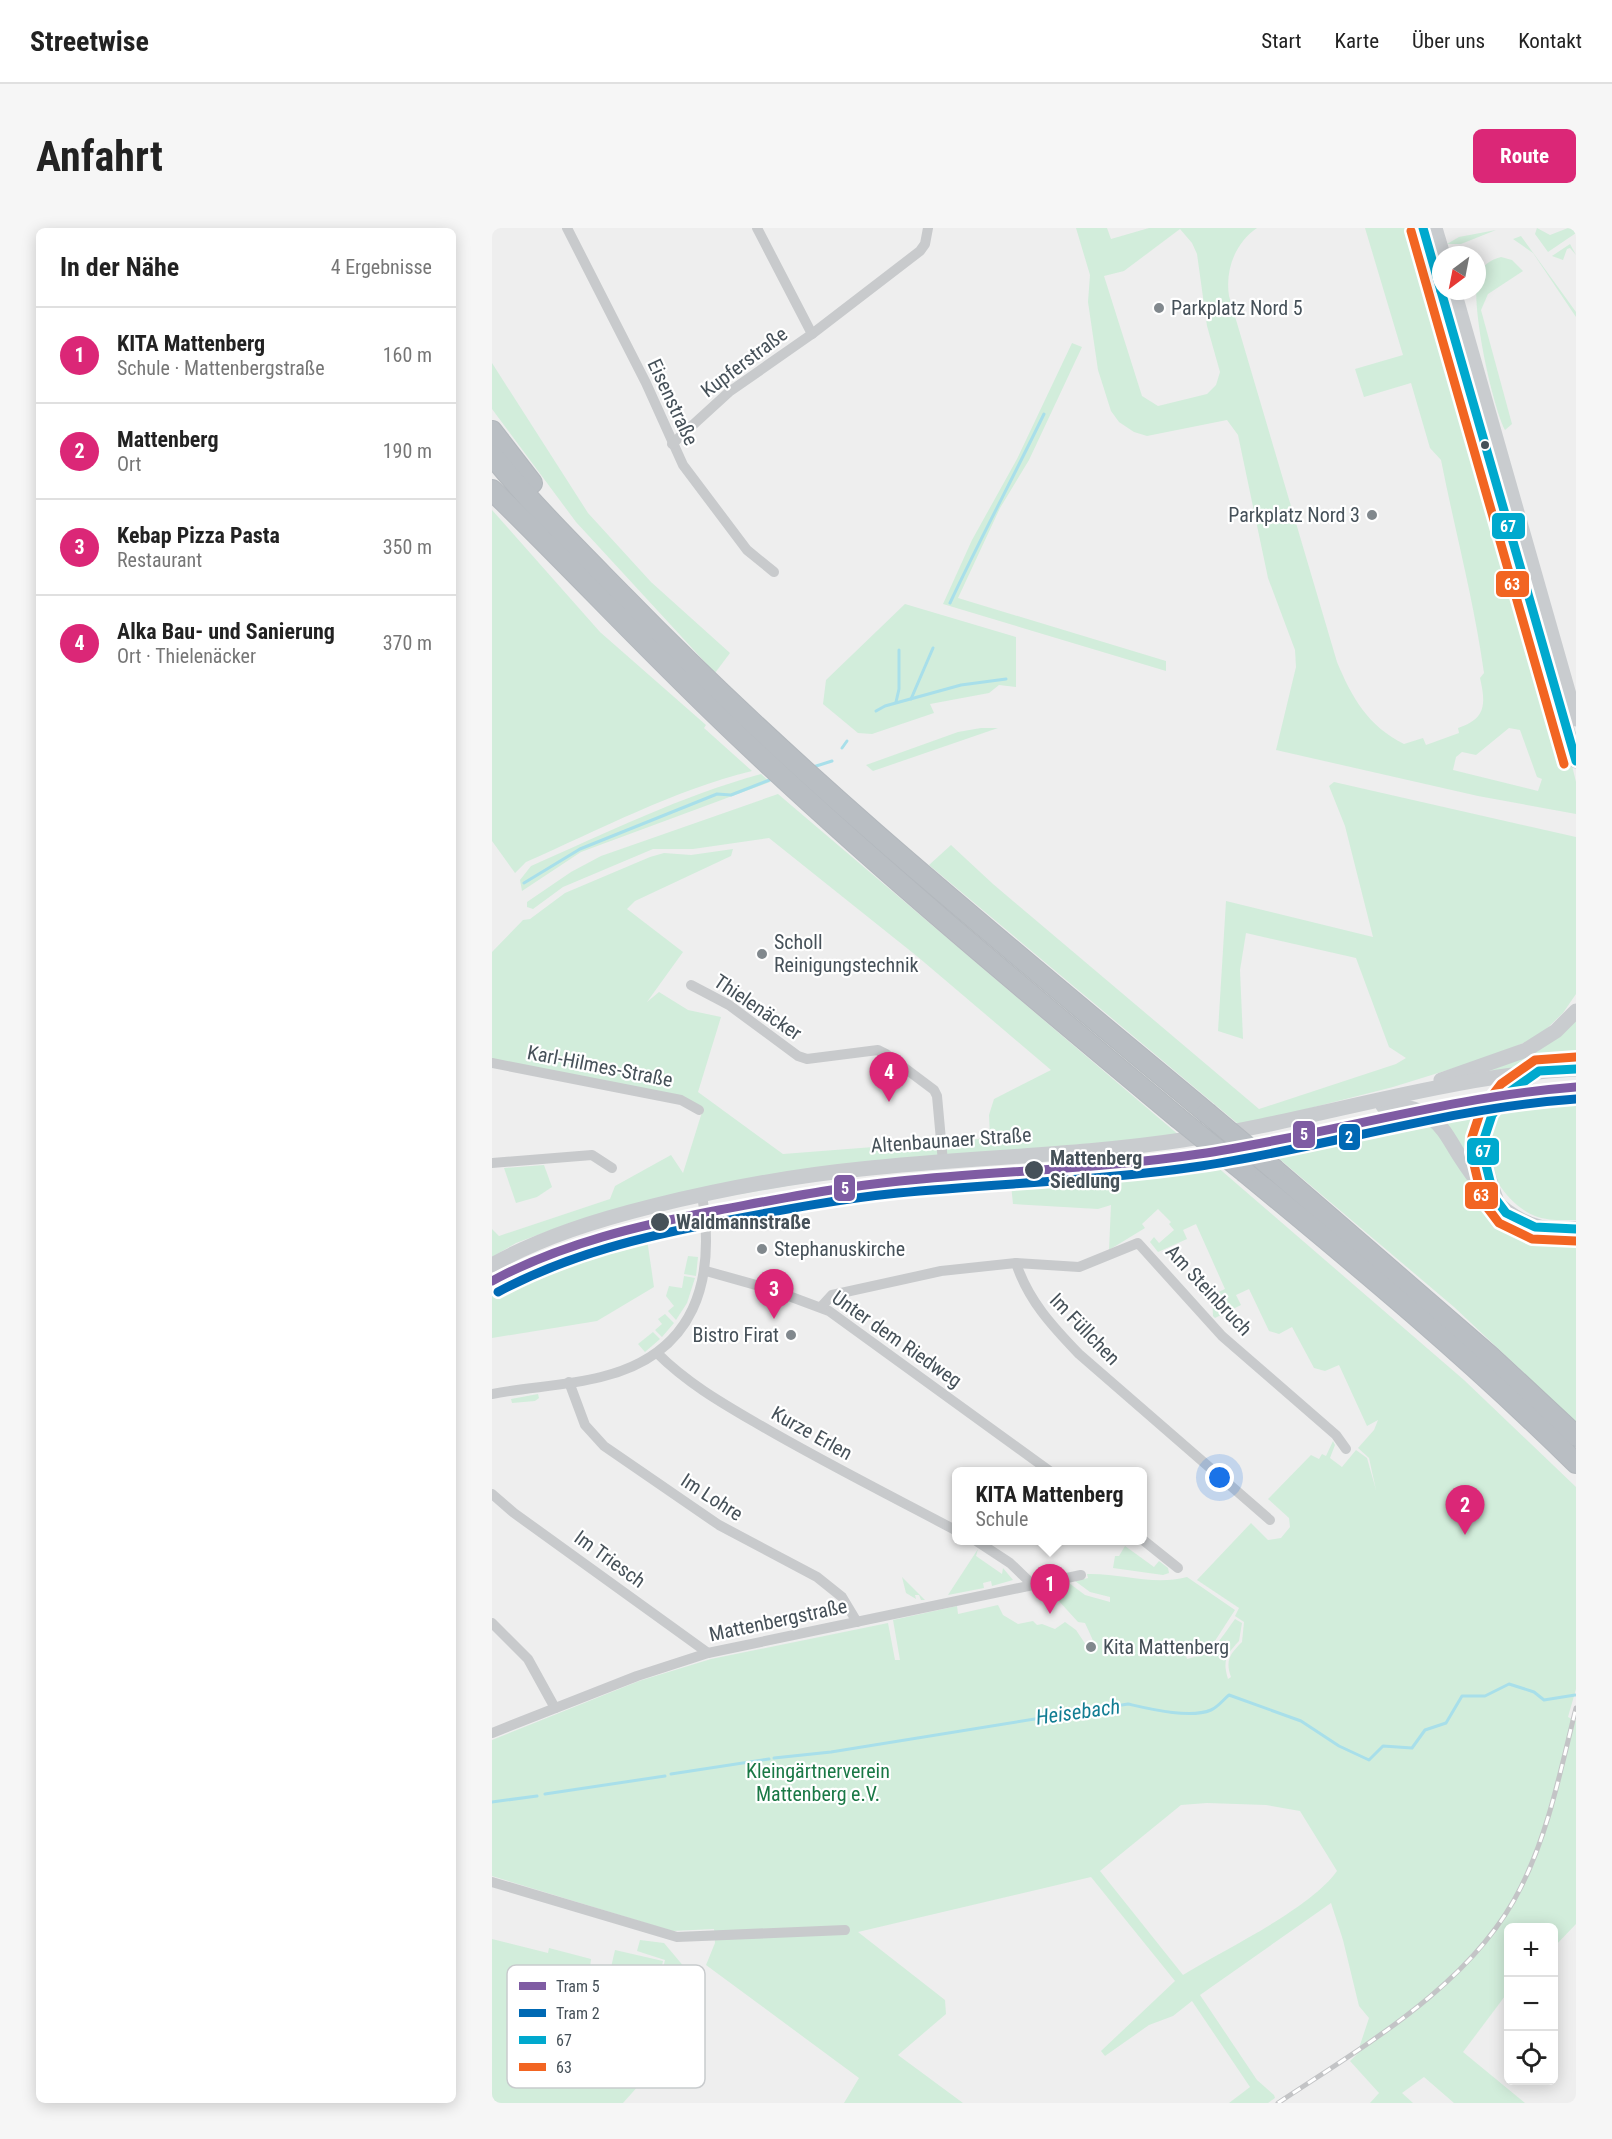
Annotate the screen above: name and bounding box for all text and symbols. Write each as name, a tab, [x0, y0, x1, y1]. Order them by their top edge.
text: Streetwise	[30, 25, 149, 58]
text: Start	[1261, 29, 1302, 53]
text: Karte	[1335, 29, 1379, 53]
text: Über uns	[1412, 29, 1485, 53]
text: Kontakt	[1518, 29, 1582, 53]
button: Route	[1473, 129, 1576, 183]
text: Anfahrt	[36, 132, 163, 181]
north arrow	[1432, 246, 1486, 300]
text: In der Nähe	[60, 252, 179, 282]
text: 4 Ergebnisse	[331, 255, 432, 279]
place label: Parkplatz Nord 5	[1171, 296, 1303, 320]
marker: Parkplatz Nord 5	[1152, 301, 1166, 315]
street label: Kupferstraße	[696, 322, 792, 402]
text: KITA Mattenberg	[117, 331, 265, 356]
text: 1	[74, 343, 85, 367]
text: 160 m	[383, 343, 432, 367]
street label: Eisenstraße	[643, 355, 703, 449]
text: Schule · Mattenbergstraße	[117, 356, 325, 380]
text: Mattenberg	[117, 427, 218, 452]
text: 2	[74, 439, 85, 463]
text: 190 m	[383, 439, 432, 463]
unlabelled marker	[1479, 439, 1491, 451]
text: Ort	[117, 452, 142, 476]
place label: Parkplatz Nord 3	[1228, 503, 1360, 527]
marker: Parkplatz Nord 3	[1365, 508, 1379, 522]
line badge: 67	[1491, 512, 1526, 540]
text: 67	[1500, 517, 1516, 536]
text: Kebap Pizza Pasta	[117, 523, 280, 548]
text: 3	[74, 535, 85, 559]
text: 350 m	[383, 535, 432, 559]
text: Restaurant	[117, 548, 202, 572]
line badge: 63	[1495, 570, 1530, 598]
text: 63	[1504, 575, 1520, 594]
text: Alka Bau- und Sanierung	[117, 619, 335, 644]
text: 4	[74, 631, 85, 655]
text: 370 m	[383, 631, 432, 655]
text: Ort · Thielenäcker	[117, 644, 256, 668]
place label: Scholl Reinigungstechnik	[774, 930, 919, 977]
marker: Scholl Reinigungstechnik	[755, 947, 769, 961]
street label: Thielenäcker	[710, 969, 806, 1045]
street label: Karl-Hilmes-Straße	[525, 1040, 675, 1092]
pin: 4	[870, 1052, 908, 1102]
line badge: 5	[1292, 1120, 1316, 1149]
street label: Altenbaunaer Straße	[870, 1122, 1032, 1158]
line badge: 2	[1338, 1123, 1361, 1151]
text: 5	[1300, 1125, 1308, 1144]
text: 2	[1345, 1128, 1353, 1147]
line badge: 67	[1466, 1137, 1500, 1166]
text: 67	[1475, 1142, 1491, 1161]
place label: Mattenberg Siedlung	[1050, 1146, 1142, 1193]
marker: Mattenberg Siedlung	[1023, 1159, 1045, 1181]
line badge: 5	[833, 1174, 856, 1202]
text: 5	[841, 1179, 849, 1198]
line badge: 63	[1464, 1181, 1499, 1210]
text: 63	[1473, 1186, 1489, 1205]
place label: Waldmannstraße	[676, 1210, 811, 1234]
marker: Waldmannstraße	[649, 1211, 671, 1233]
place label: Stephanuskirche	[774, 1237, 905, 1261]
street label: Am Steinbruch	[1161, 1240, 1257, 1340]
marker: Stephanuskirche	[755, 1242, 769, 1256]
pin: 3	[754, 1270, 794, 1319]
street label: Unter dem Riedweg	[828, 1285, 966, 1393]
street label: Im Füllchen	[1045, 1288, 1125, 1370]
place label: Bistro Firat	[693, 1323, 779, 1347]
marker: Bistro Firat	[784, 1328, 798, 1342]
street label: Kurze Erlen	[767, 1401, 857, 1465]
your location	[1205, 1463, 1234, 1492]
popup	[952, 1467, 1147, 1545]
street label: Im Lohre	[676, 1468, 748, 1526]
text: KITA Mattenberg	[975, 1482, 1124, 1507]
pin: 2	[1446, 1486, 1484, 1535]
text: Schule	[975, 1507, 1028, 1531]
street label: Im Triesch	[570, 1525, 650, 1593]
pin: 1	[1030, 1564, 1070, 1614]
street label: Mattenbergstraße	[707, 1594, 849, 1646]
place label: Kita Mattenberg	[1103, 1635, 1229, 1659]
marker: Kita Mattenberg	[1084, 1640, 1098, 1654]
water label: Heisebach	[1034, 1694, 1122, 1730]
park label: Kleingärtnerverein Mattenberg e.V.	[746, 1759, 890, 1806]
map controls	[1504, 1923, 1558, 2085]
button: +	[1504, 1923, 1558, 1977]
legend	[507, 1965, 705, 2088]
text: Tram 5	[556, 1977, 600, 1996]
button: −	[1504, 1977, 1558, 2031]
text: Tram 2	[556, 2004, 600, 2023]
text: 67	[556, 2031, 572, 2050]
button: locate	[1504, 2031, 1558, 2085]
text: 63	[556, 2058, 572, 2077]

